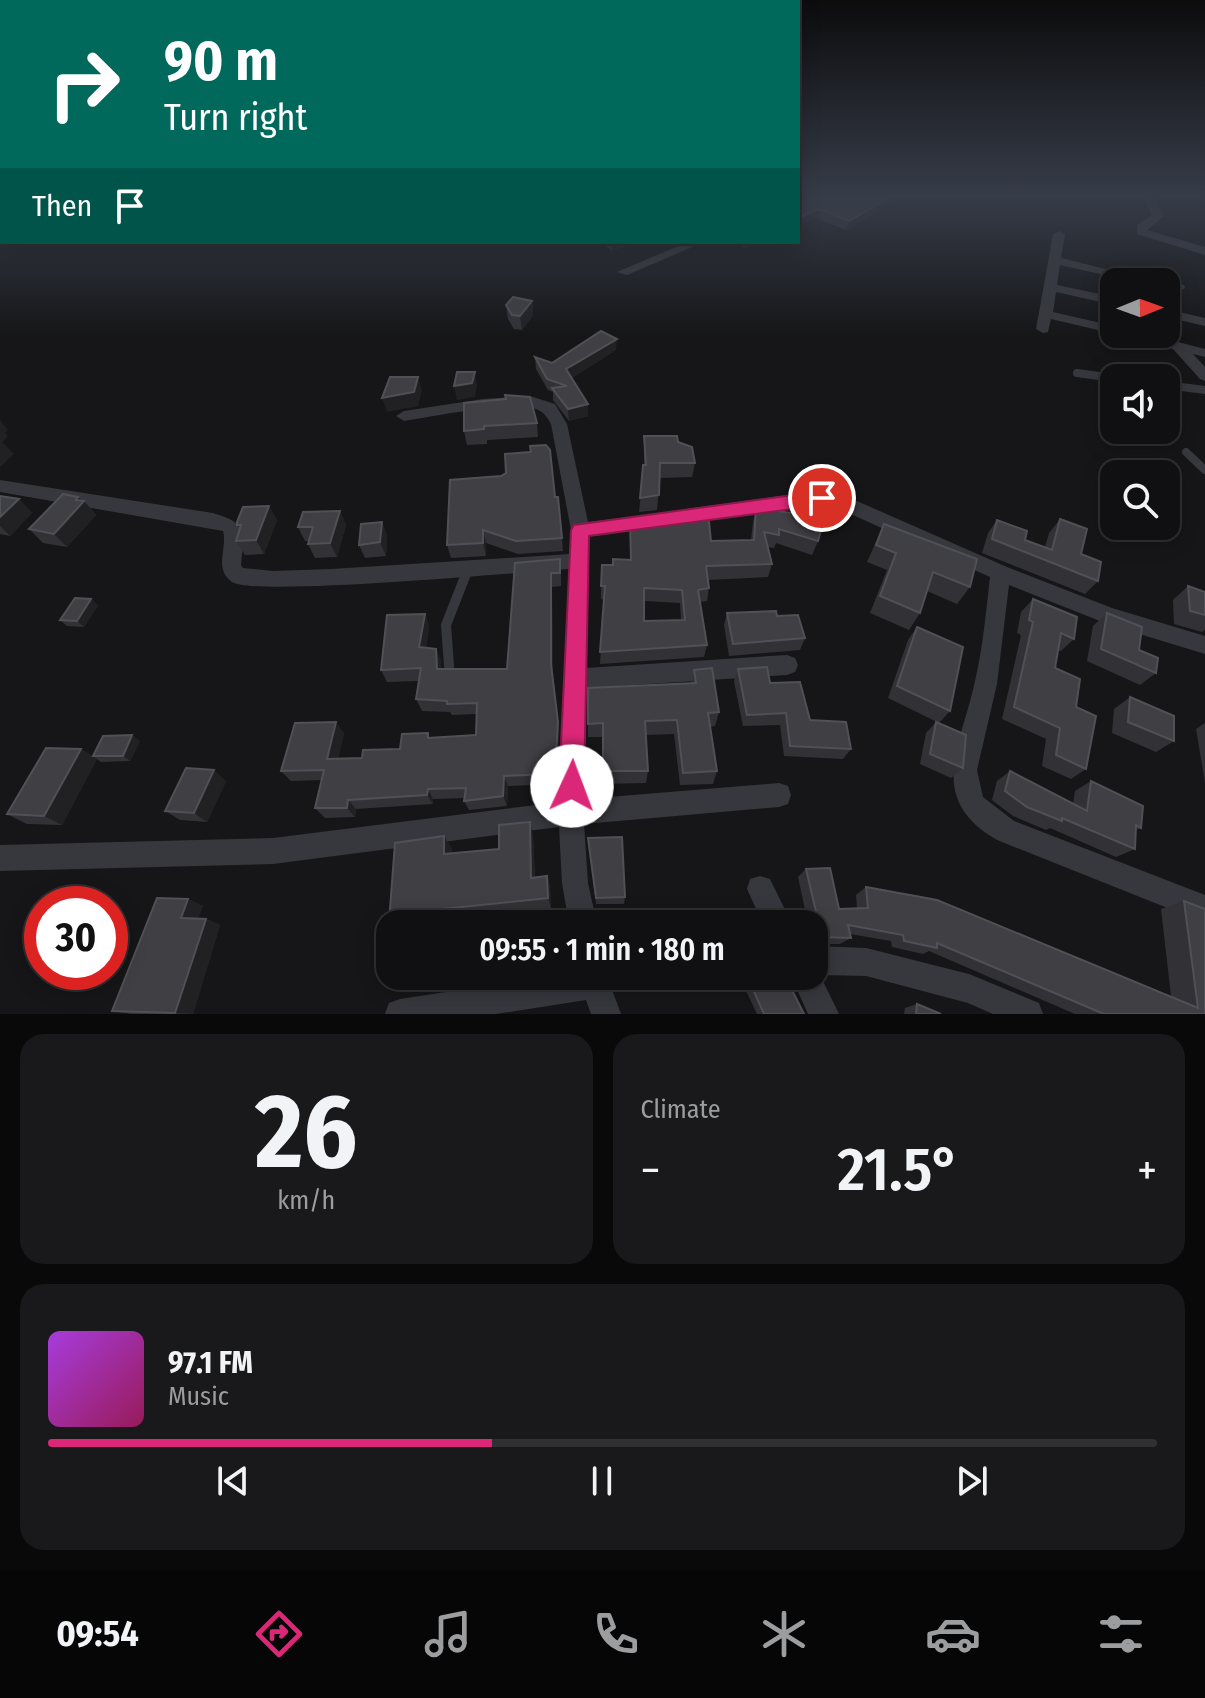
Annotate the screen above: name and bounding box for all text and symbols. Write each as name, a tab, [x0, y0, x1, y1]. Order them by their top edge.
text: 90 m	[164, 28, 278, 95]
icon: right	[32, 32, 136, 136]
text: Turn right	[164, 96, 307, 140]
icon: arrive	[108, 184, 152, 228]
text: Then	[32, 188, 92, 224]
north arrow	[1100, 268, 1180, 348]
map controls	[1100, 268, 1180, 540]
button: sound	[1100, 364, 1180, 444]
button: search	[1100, 460, 1180, 540]
pin	[788, 464, 856, 532]
icon: arrive	[800, 476, 844, 520]
position arrow	[530, 744, 614, 828]
speed limit sign: 30	[24, 886, 128, 990]
text: 09:55 · 1 min · 180 m	[479, 932, 725, 968]
text: 26	[255, 1070, 358, 1195]
text: Climate	[641, 1094, 721, 1125]
text: 21.5°	[838, 1134, 960, 1206]
text: −	[641, 1144, 660, 1197]
text: +	[1137, 1144, 1157, 1197]
text: km/h	[277, 1185, 335, 1216]
text: 97.1 FM	[168, 1345, 253, 1381]
text: Music	[168, 1381, 229, 1412]
icon: previous	[211, 1459, 255, 1503]
icon: pause	[580, 1459, 624, 1503]
icon: next	[950, 1459, 994, 1503]
icon: directions	[251, 1606, 307, 1662]
icon: music	[420, 1606, 476, 1662]
icon: phone	[588, 1606, 644, 1662]
icon: climate	[756, 1606, 812, 1662]
icon: car	[925, 1606, 981, 1662]
icon: filters	[1093, 1606, 1149, 1662]
text: 09:54	[56, 1612, 139, 1656]

